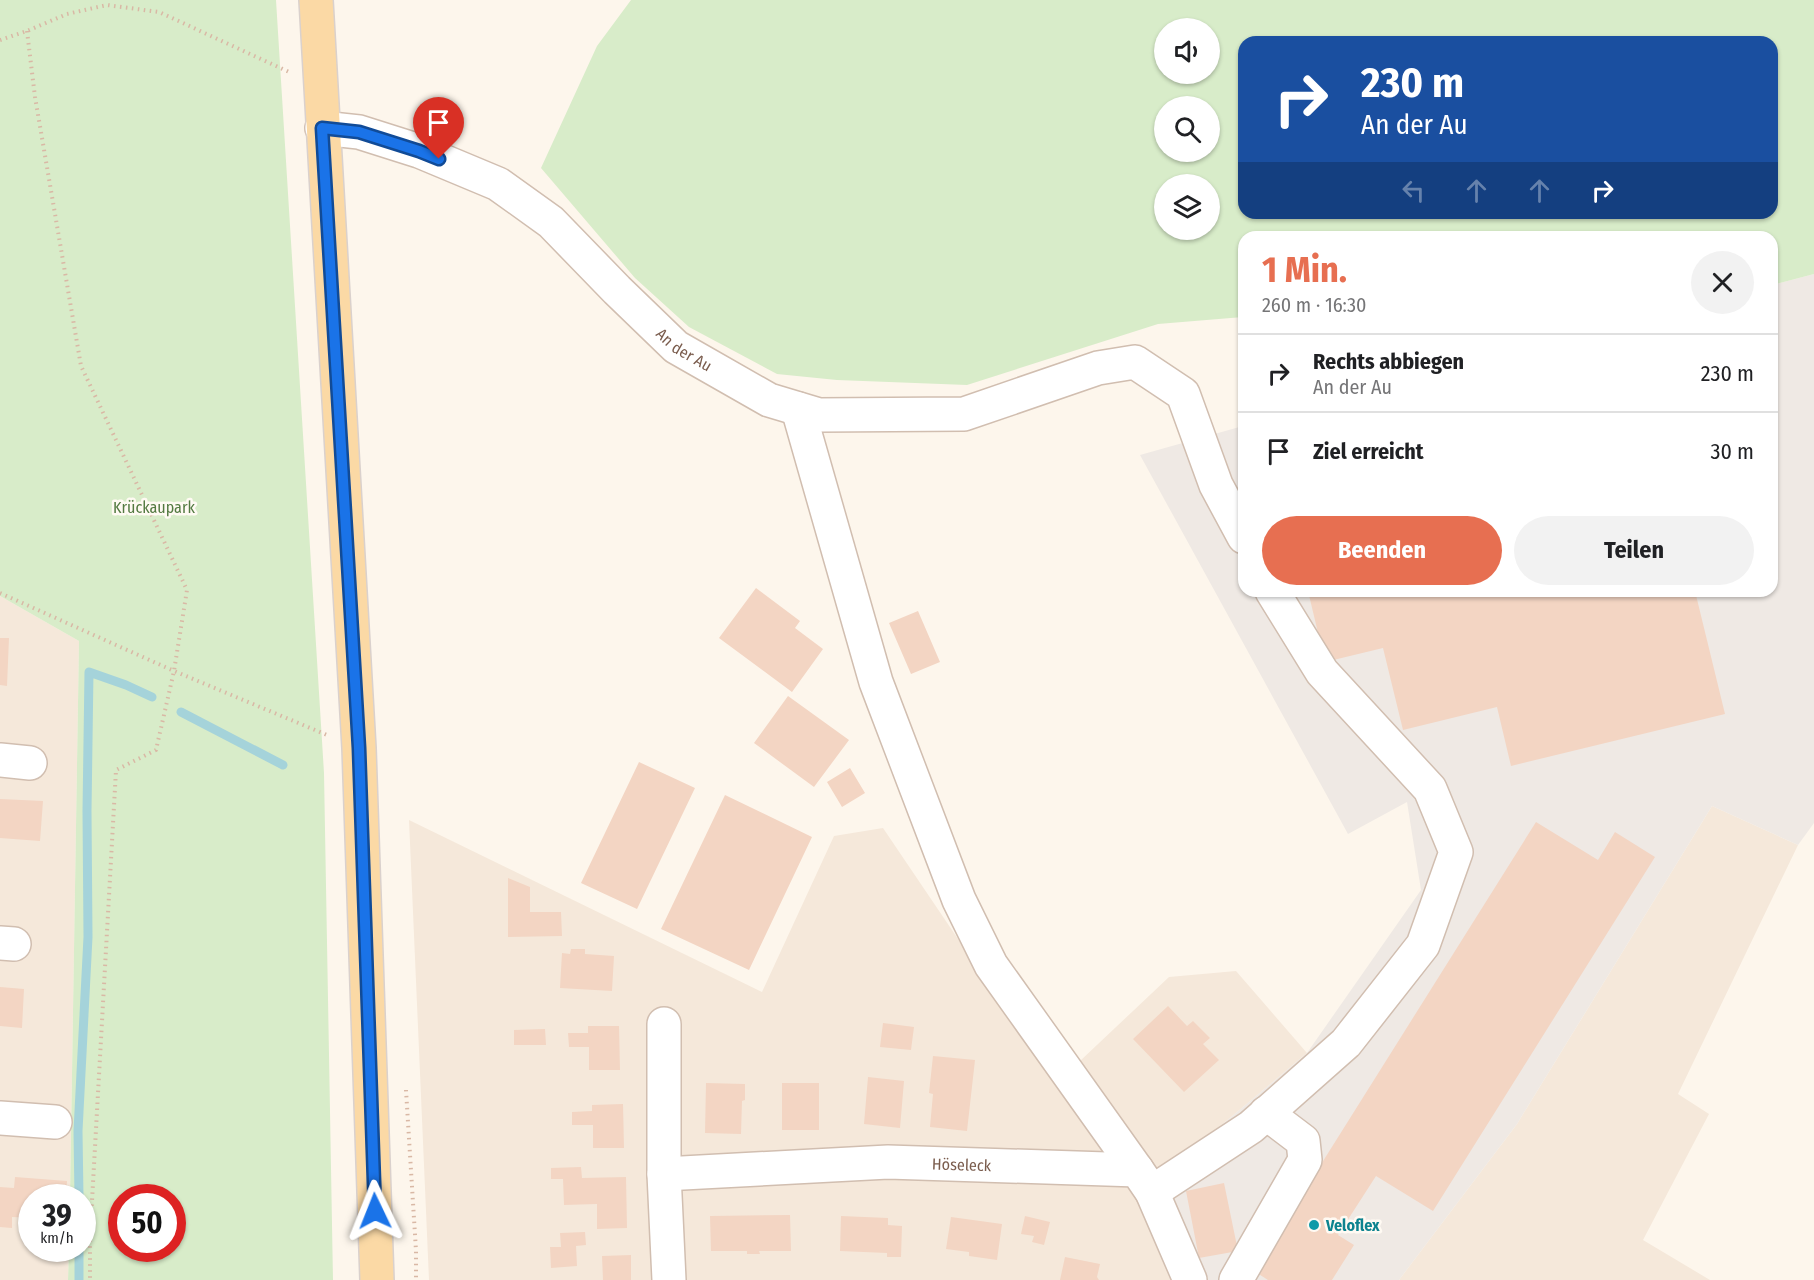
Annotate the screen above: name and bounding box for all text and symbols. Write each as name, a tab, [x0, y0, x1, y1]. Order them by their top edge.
map controls	[1154, 18, 1220, 240]
button: sound	[1154, 18, 1220, 84]
text: 230 m	[1361, 58, 1464, 108]
icon: right	[1262, 60, 1340, 138]
button: search	[1154, 96, 1220, 162]
pin	[413, 97, 464, 159]
icon: arrive	[422, 106, 455, 139]
text: An der Au	[1361, 109, 1468, 141]
button: layers	[1154, 174, 1220, 240]
icon: left	[1397, 174, 1430, 207]
icon: ahead	[1460, 174, 1493, 207]
icon: ahead	[1523, 174, 1556, 207]
icon: right	[1586, 174, 1619, 207]
text: 1 Min.	[1262, 248, 1347, 292]
button: close	[1691, 251, 1754, 314]
text: 260 m · 16:30	[1262, 293, 1366, 317]
street label: An der Au	[653, 324, 715, 375]
text: Rechts abbiegen	[1313, 348, 1464, 375]
icon: right	[1262, 357, 1295, 390]
text: 230 m	[1701, 360, 1754, 387]
text: An der Au	[1313, 375, 1392, 399]
icon: arrive	[1262, 435, 1295, 468]
text: Ziel erreicht	[1313, 438, 1424, 465]
text: 30 m	[1711, 438, 1754, 465]
park label: Krückaupark	[113, 498, 196, 517]
button: Beenden	[1262, 516, 1502, 585]
button: Teilen	[1514, 516, 1754, 585]
street label: Höseleck	[932, 1154, 992, 1175]
position arrow	[343, 1179, 407, 1243]
speed limit sign: 50	[108, 1184, 186, 1262]
text: 39	[42, 1198, 72, 1234]
place label: Veloflex	[1325, 1216, 1380, 1235]
marker: Veloflex	[1307, 1218, 1321, 1232]
text: km/h	[40, 1229, 74, 1247]

